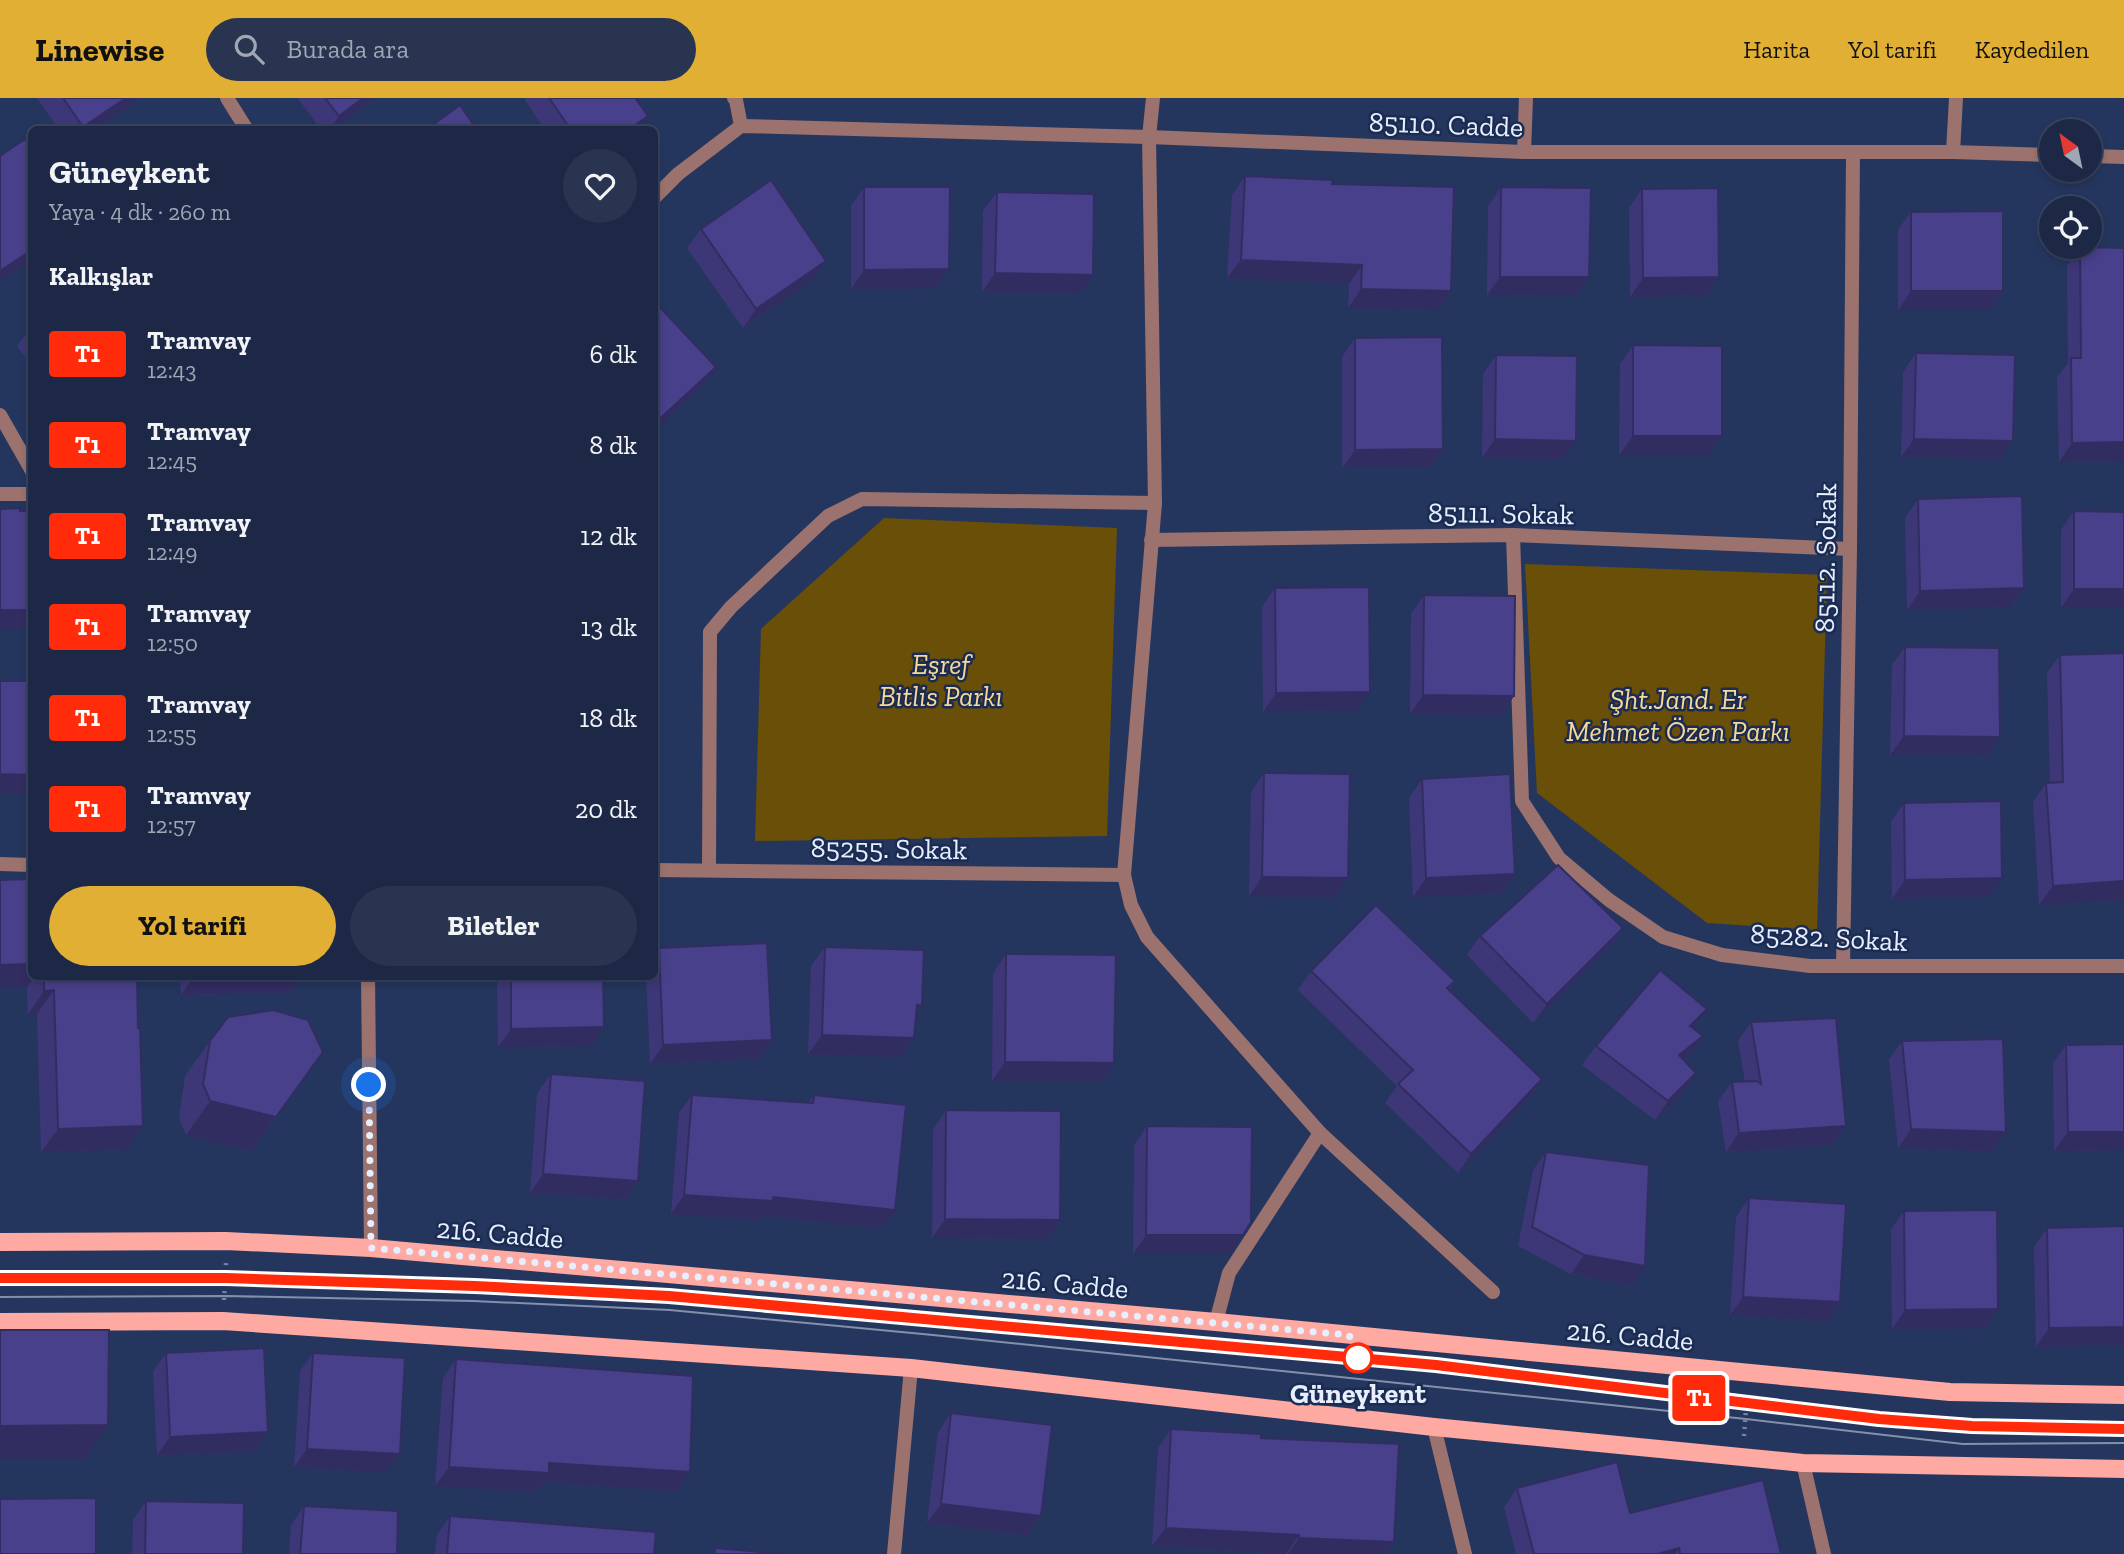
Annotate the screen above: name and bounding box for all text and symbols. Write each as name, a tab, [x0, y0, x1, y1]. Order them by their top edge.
search box	[206, 18, 696, 81]
text: Linewise	[35, 30, 164, 69]
icon: search	[230, 30, 268, 68]
text: Burada ara	[286, 33, 409, 65]
text: Harita	[1743, 35, 1810, 64]
text: Yol tarifi	[1848, 35, 1937, 64]
text: Kaydedilen	[1975, 35, 2089, 64]
street label: 85110. Cadde	[1368, 105, 1524, 144]
north arrow	[2039, 119, 2102, 182]
map controls	[2039, 119, 2102, 259]
button: heart	[563, 149, 637, 223]
text: Güneykent	[49, 152, 210, 191]
button: locate	[2039, 196, 2102, 259]
text: Yaya · 4 dk · 260 m	[49, 198, 231, 226]
text: Kalkışlar	[49, 260, 153, 292]
text: Tramvay	[147, 324, 251, 356]
text: 6 dk	[589, 338, 637, 370]
text: T1	[75, 339, 100, 368]
text: 12:43	[147, 356, 197, 384]
text: Tramvay	[147, 415, 251, 447]
text: 8 dk	[589, 429, 637, 461]
text: T1	[75, 430, 100, 459]
text: 12:45	[147, 447, 197, 475]
street label: 85112. Sokak	[1808, 483, 1843, 633]
street label: 85111. Sokak	[1428, 496, 1575, 531]
text: Tramvay	[147, 506, 251, 538]
text: 12 dk	[580, 520, 637, 552]
text: T1	[75, 521, 100, 550]
text: 12:49	[147, 538, 197, 566]
text: Tramvay	[147, 597, 251, 629]
text: 13 dk	[581, 611, 637, 643]
text: T1	[75, 612, 100, 641]
text: 12:50	[147, 629, 198, 657]
park label: Eşref Bitlis Parkı	[879, 648, 1003, 713]
park label: Şht.Jand. Er Mehmet Özen Parkı	[1566, 683, 1790, 748]
text: Tramvay	[147, 688, 251, 720]
text: 18 dk	[579, 702, 637, 734]
text: T1	[75, 703, 100, 732]
text: 12:55	[147, 720, 196, 748]
text: Tramvay	[147, 779, 251, 811]
text: 20 dk	[575, 793, 637, 825]
text: T1	[75, 794, 100, 823]
text: 12:57	[147, 811, 195, 839]
street label: 85255. Sokak	[810, 831, 968, 866]
button: Yol tarifi	[49, 886, 336, 966]
button: Biletler	[350, 886, 637, 966]
street label: 85282. Sokak	[1749, 917, 1909, 958]
your location	[351, 1067, 386, 1102]
street label: 216. Cadde	[435, 1212, 565, 1255]
street label: 216. Cadde	[1000, 1262, 1130, 1305]
street label: 216. Cadde	[1565, 1314, 1695, 1357]
marker: Güneykent	[1343, 1343, 1373, 1373]
line badge: T1	[1668, 1375, 1730, 1421]
place label: Güneykent	[1290, 1377, 1427, 1410]
text: T1	[1686, 1383, 1712, 1412]

